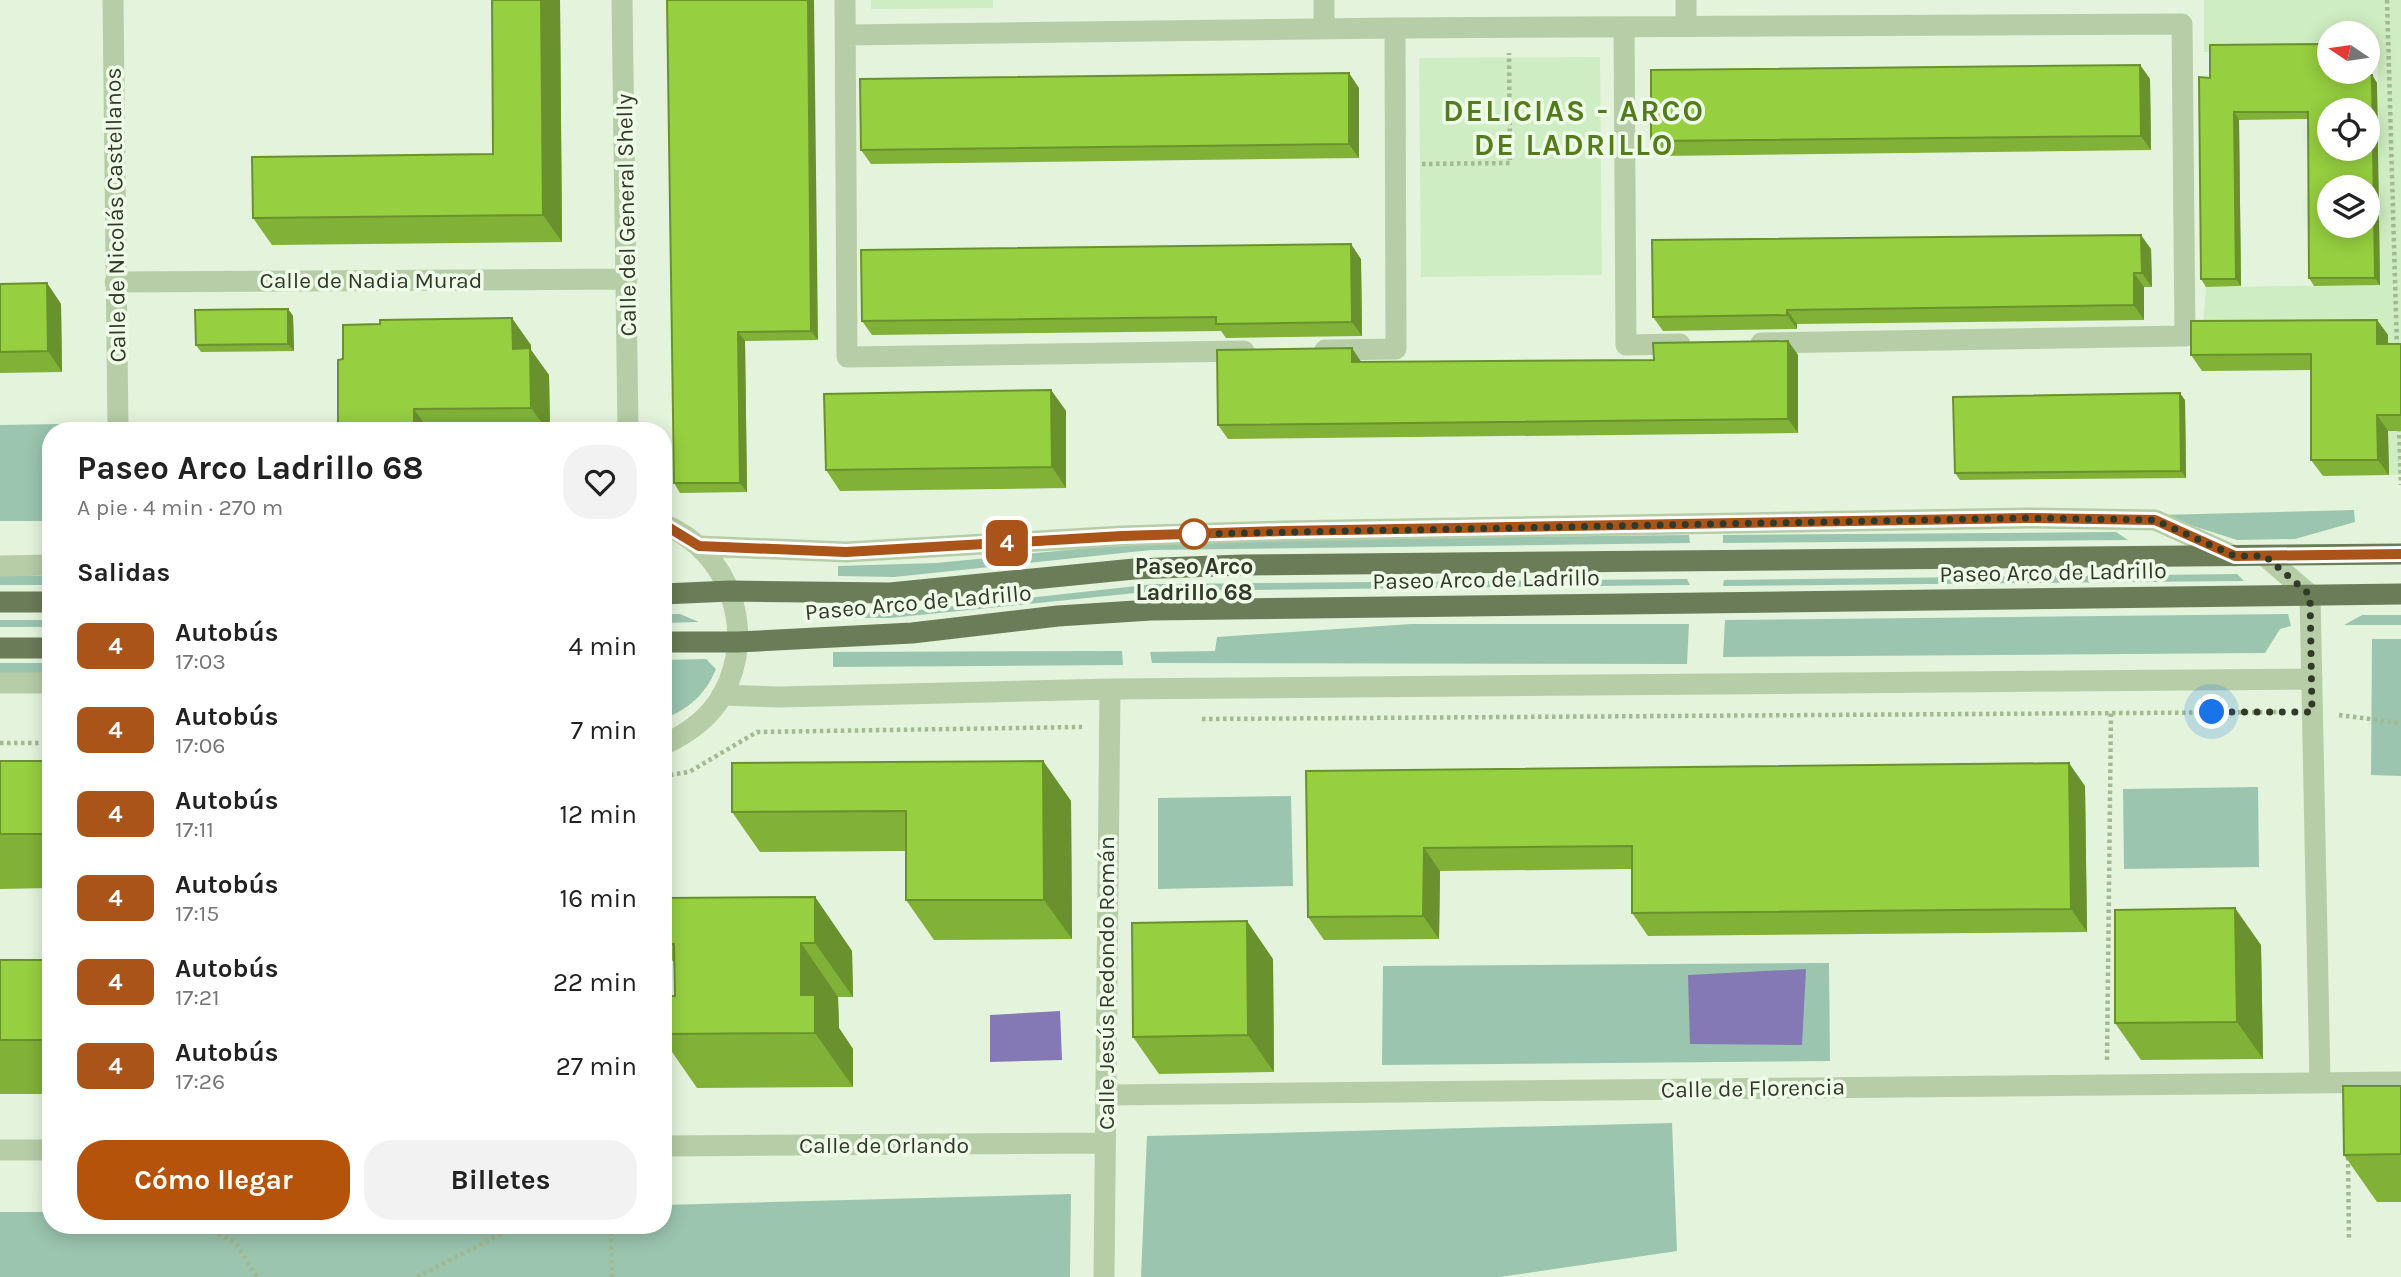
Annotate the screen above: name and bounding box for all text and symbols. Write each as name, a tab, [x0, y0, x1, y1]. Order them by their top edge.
north arrow	[2317, 21, 2380, 84]
map controls	[2317, 21, 2380, 238]
street label: Calle de Nicolás Castellanos	[99, 67, 132, 363]
street label: Calle del General Shelly	[611, 93, 642, 337]
district label: DELICIAS - ARCO DE LADRILLO	[1443, 93, 1705, 163]
button: locate	[2317, 98, 2380, 161]
button: layers	[2317, 175, 2380, 238]
street label: Calle de Nadia Murad	[260, 267, 482, 294]
button: heart	[563, 445, 637, 519]
text: Paseo Arco Ladrillo 68	[77, 449, 424, 487]
text: A pie · 4 min · 270 m	[77, 494, 283, 521]
marker: Paseo Arco Ladrillo 68	[1179, 519, 1209, 549]
line badge: 4	[984, 520, 1030, 566]
text: 4	[1000, 529, 1014, 557]
place label: Paseo Arco Ladrillo 68	[1135, 553, 1253, 606]
text: Salidas	[77, 557, 170, 588]
street label: Paseo Arco de Ladrillo	[1939, 557, 2167, 588]
street label: Paseo Arco de Ladrillo	[1372, 564, 1600, 595]
street label: Paseo Arco de Ladrillo	[804, 579, 1032, 626]
text: Autobús	[175, 617, 279, 648]
text: 4 min	[569, 631, 637, 662]
text: 4	[108, 632, 123, 660]
text: 17:03	[175, 648, 226, 675]
your location	[2194, 694, 2229, 729]
text: Autobús	[175, 701, 279, 732]
text: 7 min	[571, 715, 637, 746]
text: 4	[108, 716, 123, 744]
text: 17:06	[175, 732, 226, 759]
text: Autobús	[175, 785, 279, 816]
text: 12 min	[559, 799, 637, 830]
text: 4	[108, 800, 123, 828]
text: 17:11	[175, 816, 214, 843]
street label: Calle Jesús Redondo Román	[1093, 836, 1120, 1130]
text: Autobús	[175, 869, 279, 900]
text: 16 min	[560, 883, 637, 914]
text: 4	[108, 884, 123, 912]
text: 17:15	[175, 900, 219, 927]
text: Autobús	[175, 953, 279, 984]
text: 22 min	[553, 967, 637, 998]
text: 4	[108, 968, 123, 996]
text: 17:21	[175, 984, 220, 1011]
text: Autobús	[175, 1037, 279, 1068]
text: 27 min	[556, 1051, 637, 1082]
text: 4	[108, 1052, 123, 1080]
text: 17:26	[175, 1068, 225, 1095]
street label: Calle de Florencia	[1661, 1073, 1845, 1104]
street label: Calle de Orlando	[799, 1132, 969, 1159]
button: Cómo llegar	[77, 1140, 350, 1220]
button: Billetes	[364, 1140, 637, 1220]

